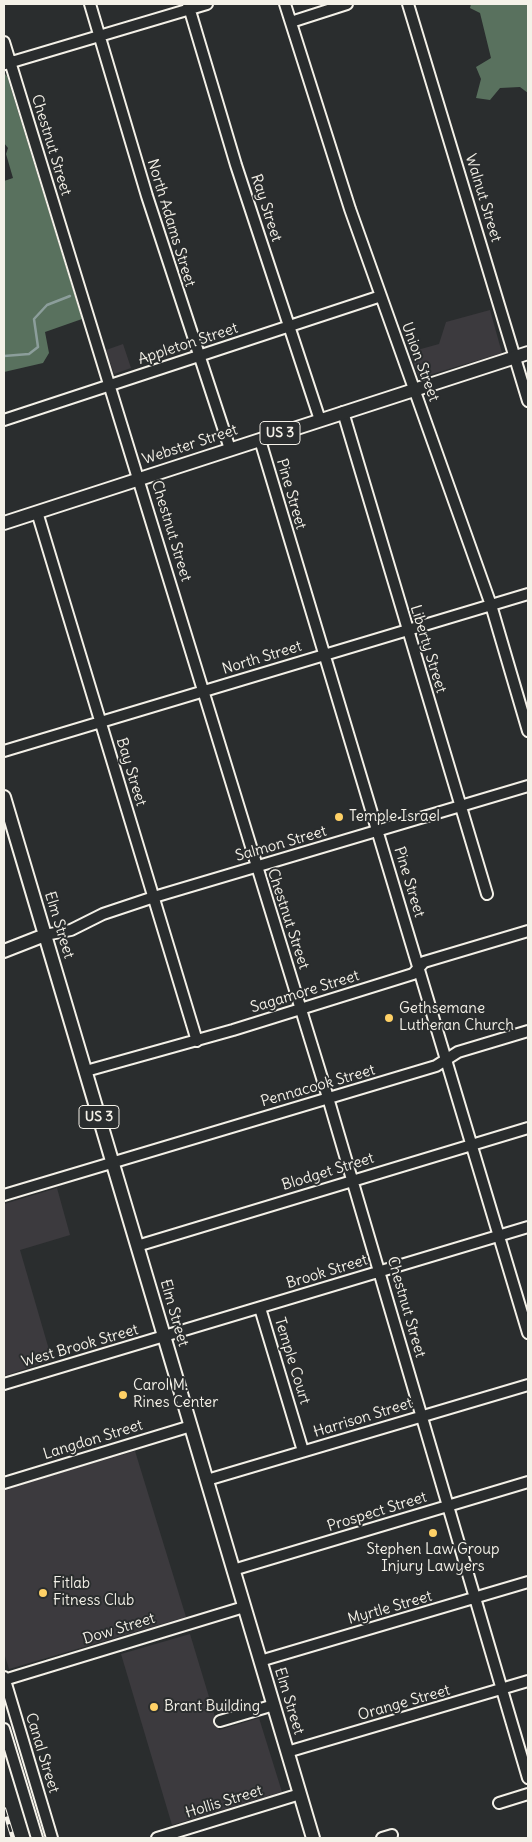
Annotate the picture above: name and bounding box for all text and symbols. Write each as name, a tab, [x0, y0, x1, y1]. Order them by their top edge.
street label: Chestnut Street	[27, 92, 75, 198]
street label: Walnut Street	[461, 152, 505, 244]
street label: North Adams Street	[143, 157, 199, 289]
street label: Ray Street	[247, 172, 285, 244]
street label: Appleton Street	[136, 319, 240, 369]
street label: Union Street	[397, 320, 443, 404]
street label: Webster Street	[140, 421, 240, 469]
road number: US 3	[260, 422, 300, 444]
street label: Pine Street	[272, 457, 310, 531]
street label: Chestnut Street	[147, 478, 195, 584]
street label: Liberty Street	[406, 603, 450, 695]
street label: North Street	[220, 637, 304, 679]
street label: Bay Street	[112, 736, 150, 808]
place label: Temple Israel	[349, 808, 440, 826]
marker: Temple Israel	[333, 811, 345, 823]
street label: Salmon Street	[233, 822, 329, 866]
street label: Pine Street	[390, 845, 428, 919]
street label: Chestnut Street	[263, 867, 313, 971]
street label: Elm Street	[40, 889, 78, 961]
street label: Sagamore Street	[248, 967, 362, 1017]
place label: Gethsemane Lutheran Church	[399, 1000, 514, 1035]
marker: Gethsemane Lutheran Church	[383, 1012, 395, 1024]
street label: Pennacook Street	[259, 1061, 377, 1111]
road number: US 3	[79, 1106, 119, 1128]
street label: Blodget Street	[280, 1149, 376, 1195]
street label: Brook Street	[284, 1251, 370, 1293]
street label: Chestnut Street	[383, 1254, 429, 1360]
street label: Elm Street	[156, 1277, 192, 1349]
street label: Temple Court	[270, 1315, 314, 1407]
street label: West Brook Street	[20, 1321, 140, 1371]
place label: Carol M. Rines Center	[133, 1377, 218, 1412]
marker: Carol M. Rines Center	[117, 1389, 129, 1401]
street label: Harrison Street	[311, 1394, 415, 1442]
street label: Langdon Street	[41, 1416, 145, 1464]
street label: Prospect Street	[325, 1488, 429, 1536]
marker: Stephen Law Group Injury Lawyers	[427, 1527, 439, 1539]
place label: Stephen Law Group Injury Lawyers	[366, 1541, 500, 1576]
place label: Fitlab Fitness Club	[53, 1575, 134, 1610]
marker: Fitlab Fitness Club	[37, 1587, 49, 1599]
street label: Myrtle Street	[346, 1587, 434, 1629]
street label: Dow Street	[81, 1610, 157, 1648]
street label: Elm Street	[270, 1665, 308, 1737]
street label: Orange Street	[356, 1681, 452, 1725]
place label: Brant Building	[164, 1698, 260, 1716]
marker: Brant Building	[148, 1701, 160, 1713]
street label: Canal Street	[21, 1711, 63, 1795]
street label: Hollis Street	[183, 1782, 265, 1822]

